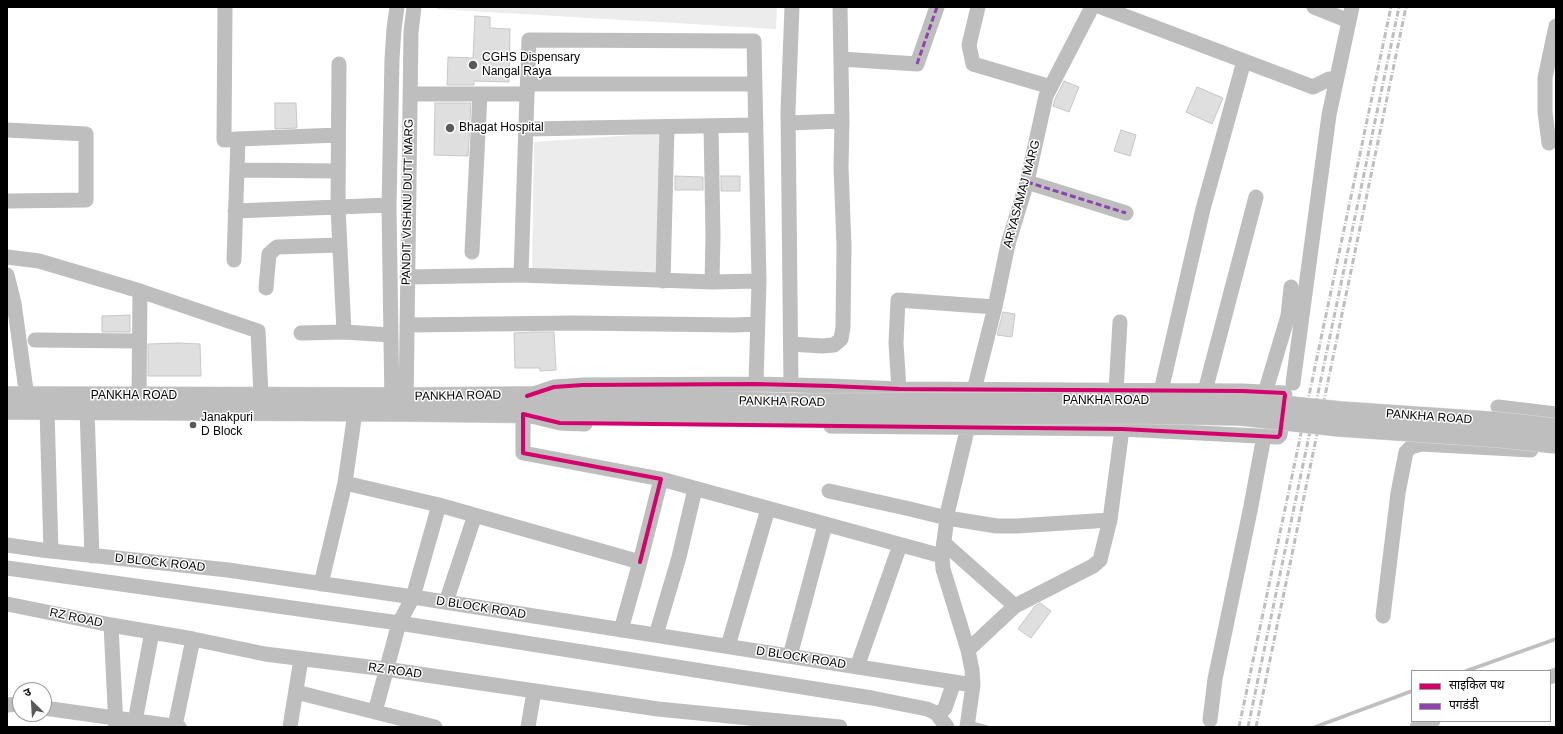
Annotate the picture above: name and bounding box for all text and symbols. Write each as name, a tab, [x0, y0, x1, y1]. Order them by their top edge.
place label: CGHS Dispensary Nangal Raya	[482, 51, 580, 79]
marker: CGHS Dispensary Nangal Raya	[467, 59, 479, 71]
street label: PANDIT VISHNU DUTT MARG	[399, 119, 417, 285]
place label: Bhagat Hospital	[459, 121, 544, 135]
marker: Bhagat Hospital	[444, 122, 456, 134]
street label: ARYASAMAJ MARG	[1001, 139, 1043, 249]
street label: PANKHA ROAD	[415, 388, 501, 404]
street label: PANKHA ROAD	[91, 389, 177, 403]
street label: PANKHA ROAD	[739, 394, 825, 410]
street label: PANKHA ROAD	[1063, 394, 1149, 408]
street label: PANKHA ROAD	[1385, 407, 1473, 427]
place label: Janakpuri D Block	[201, 411, 253, 439]
marker: Janakpuri D Block	[188, 420, 198, 430]
street label: D BLOCK ROAD	[114, 551, 206, 575]
street label: D BLOCK ROAD	[435, 594, 527, 622]
street label: RZ ROAD	[48, 605, 104, 631]
street label: D BLOCK ROAD	[755, 644, 847, 672]
street label: RZ ROAD	[367, 660, 423, 682]
legend	[1411, 670, 1551, 722]
text: साइकिल पथ	[1449, 678, 1504, 692]
north arrow	[12, 682, 52, 722]
text: उ	[22, 685, 33, 699]
text: पगडंडी	[1449, 698, 1479, 712]

